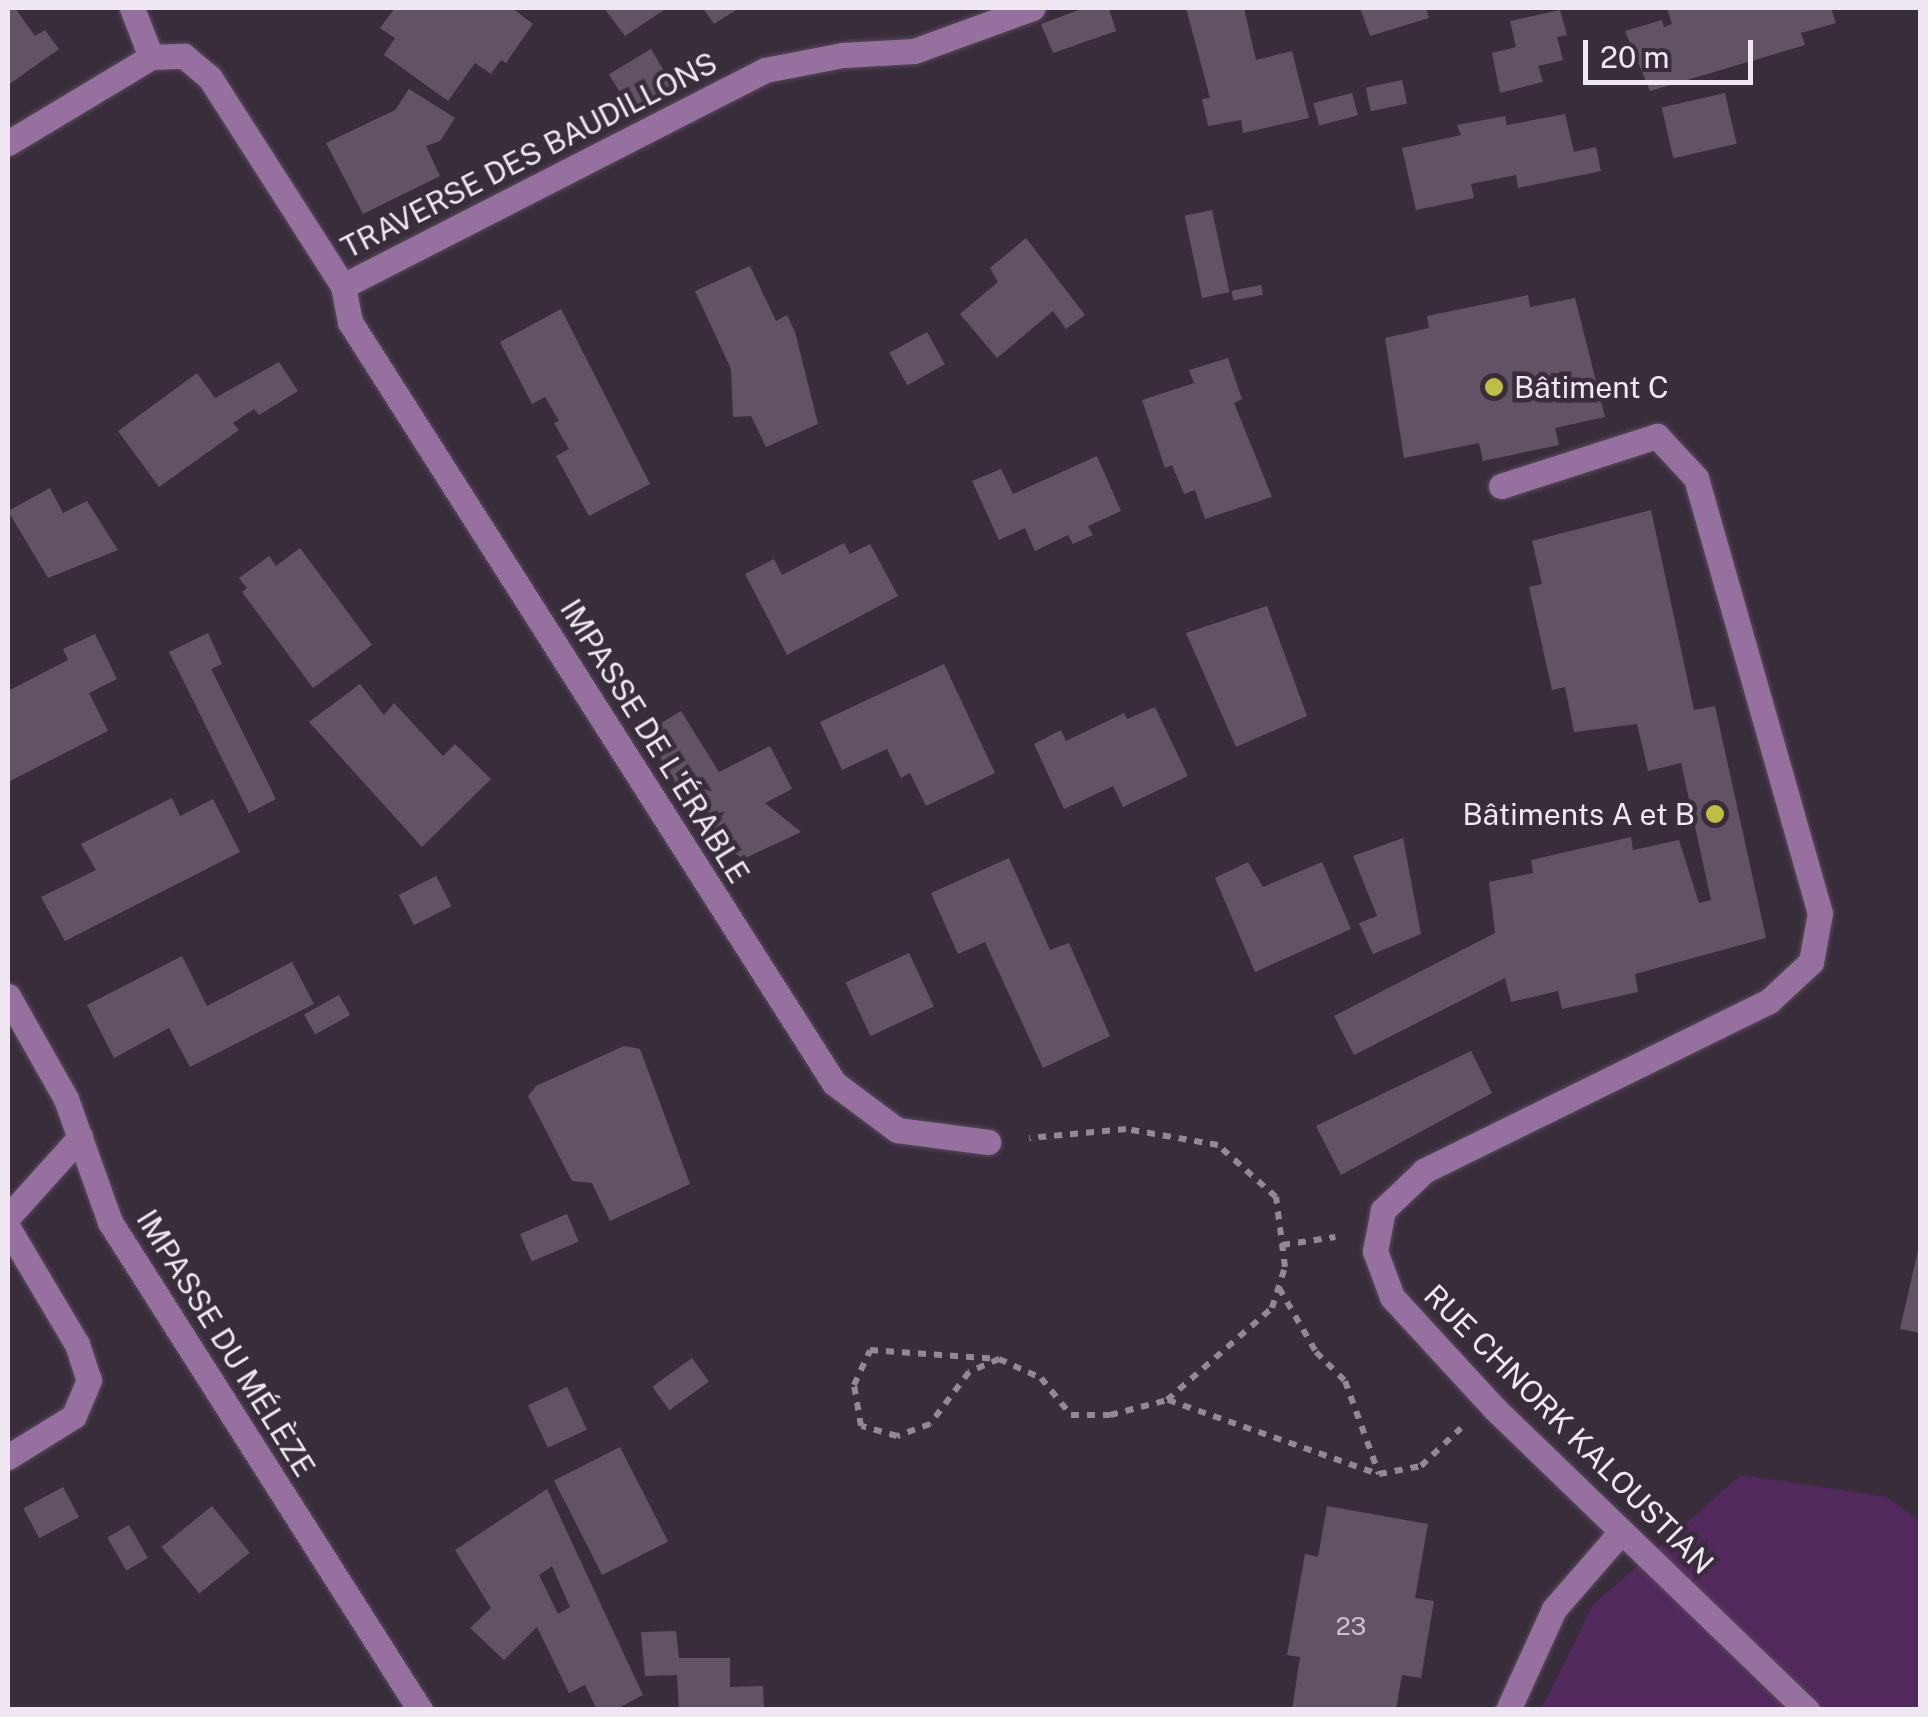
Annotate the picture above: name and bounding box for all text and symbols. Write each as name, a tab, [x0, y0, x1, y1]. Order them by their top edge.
scale bar	[1588, 20, 1758, 82]
text: 20 m	[1600, 39, 1669, 75]
street label: TRAVERSE DES BAUDILLONS	[335, 44, 723, 266]
place label: Bâtiment C	[1514, 369, 1669, 405]
marker: Bâtiment C	[1483, 376, 1505, 398]
street label: IMPASSE DE L'ÉRABLE	[553, 593, 757, 889]
place label: Bâtiments A et B	[1462, 796, 1695, 832]
marker: Bâtiments A et B	[1704, 803, 1726, 825]
street label: IMPASSE DU MÉLÈZE	[129, 1203, 323, 1483]
street label: RUE CHNORK KALOUSTIAN	[1417, 1277, 1721, 1581]
house number: 23	[1336, 1611, 1366, 1641]

